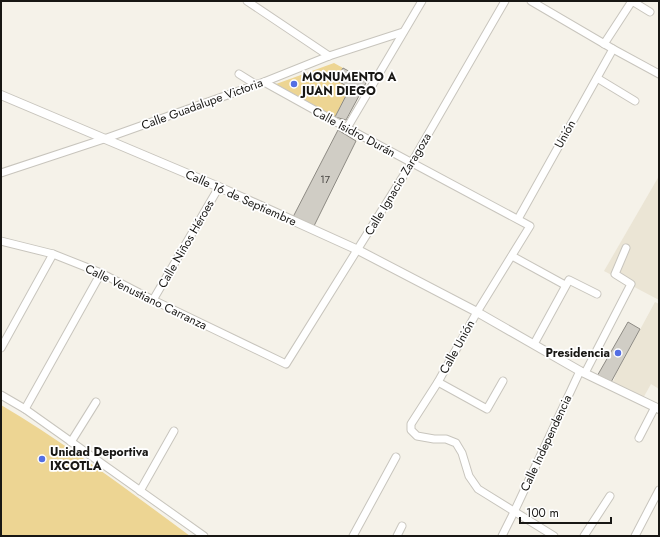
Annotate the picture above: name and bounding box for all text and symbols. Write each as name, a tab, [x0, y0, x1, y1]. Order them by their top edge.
place label: MONUMENTO A JUAN DIEGO	[300, 68, 397, 100]
street label: Calle Guadalupe Victoria	[139, 74, 266, 134]
marker: MONUMENTO A JUAN DIEGO	[289, 79, 299, 89]
street label: Calle Isidro Durán	[309, 102, 399, 162]
street label: Unión	[550, 117, 580, 151]
street label: Calle Ignacio Zaragoza	[360, 129, 436, 239]
street label: Calle 16 de Septiembre	[183, 165, 299, 231]
house number: 17	[320, 172, 331, 187]
street label: Calle Niños Héroes	[153, 196, 219, 291]
street label: Calle Venustiano Carranza	[82, 260, 210, 334]
street label: Calle Unión	[435, 317, 479, 377]
place label: Presidencia	[545, 344, 610, 362]
marker: Presidencia	[613, 348, 623, 358]
street label: Calle Independencia	[516, 391, 576, 494]
place label: Unidad Deportiva IXCOTLA	[50, 443, 149, 475]
marker: Unidad Deportiva IXCOTLA	[37, 454, 47, 464]
scale bar	[520, 499, 611, 525]
text: 100 m	[526, 504, 559, 522]

